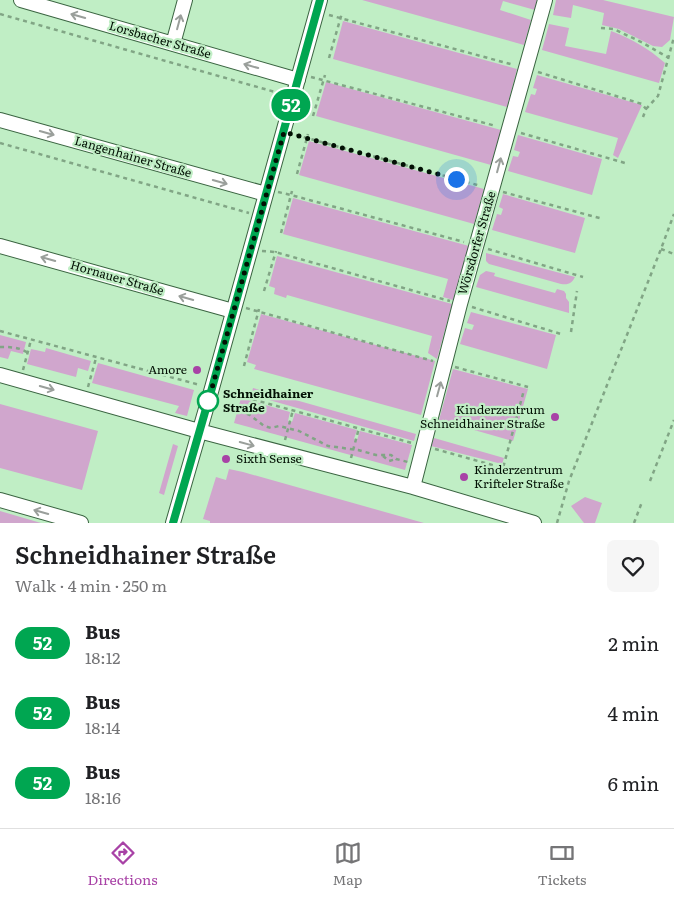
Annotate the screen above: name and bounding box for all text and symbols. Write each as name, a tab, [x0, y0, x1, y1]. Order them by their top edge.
one-way arrow	[71, 11, 87, 21]
one-way arrow	[174, 14, 184, 30]
street label: Lorsbacher Straße	[107, 16, 213, 62]
one-way arrow	[244, 61, 260, 71]
line badge: 52	[268, 89, 314, 121]
text: 52	[281, 91, 301, 118]
one-way arrow	[39, 129, 55, 139]
street label: Langenhainer Straße	[73, 131, 194, 181]
one-way arrow	[495, 157, 505, 173]
your location	[444, 167, 469, 192]
one-way arrow	[212, 177, 228, 187]
street label: Wörsdorfer Straße	[453, 189, 499, 297]
one-way arrow	[41, 254, 57, 264]
street label: Hornauer Straße	[68, 255, 166, 299]
one-way arrow	[179, 293, 195, 302]
place label: Amore	[148, 360, 187, 378]
marker: Amore	[191, 364, 203, 376]
one-way arrow	[434, 382, 444, 398]
one-way arrow	[38, 384, 54, 393]
place label: Schneidhainer Straße	[223, 384, 314, 416]
marker: Schneidhainer Straße	[197, 390, 219, 412]
place label: Kinderzentrum Schneidhainer Straße	[420, 400, 545, 432]
marker: Kinderzentrum Schneidhainer Straße	[549, 411, 561, 423]
one-way arrow	[238, 439, 254, 449]
place label: Sixth Sense	[236, 449, 302, 467]
marker: Sixth Sense	[220, 453, 232, 465]
place label: Kinderzentrum Krifteler Straße	[474, 460, 564, 492]
marker: Kinderzentrum Krifteler Straße	[458, 471, 470, 483]
one-way arrow	[33, 506, 49, 516]
text: Schneidhainer Straße	[15, 536, 276, 571]
button: heart	[607, 540, 659, 592]
text: Walk · 4 min · 250 m	[15, 573, 167, 597]
text: Bus	[85, 617, 120, 645]
text: 52	[33, 629, 52, 656]
text: 2 min	[608, 629, 659, 657]
text: 18:12	[85, 645, 120, 669]
text: Bus	[85, 687, 120, 715]
text: 52	[33, 699, 52, 726]
text: 4 min	[607, 699, 659, 727]
text: 18:14	[85, 715, 120, 739]
text: Bus	[85, 757, 120, 785]
text: 52	[33, 769, 52, 796]
text: 6 min	[608, 769, 659, 797]
text: 18:16	[85, 785, 121, 809]
tab: Directions	[88, 839, 158, 889]
tab: Map	[333, 839, 362, 889]
tab: Tickets	[538, 839, 586, 889]

